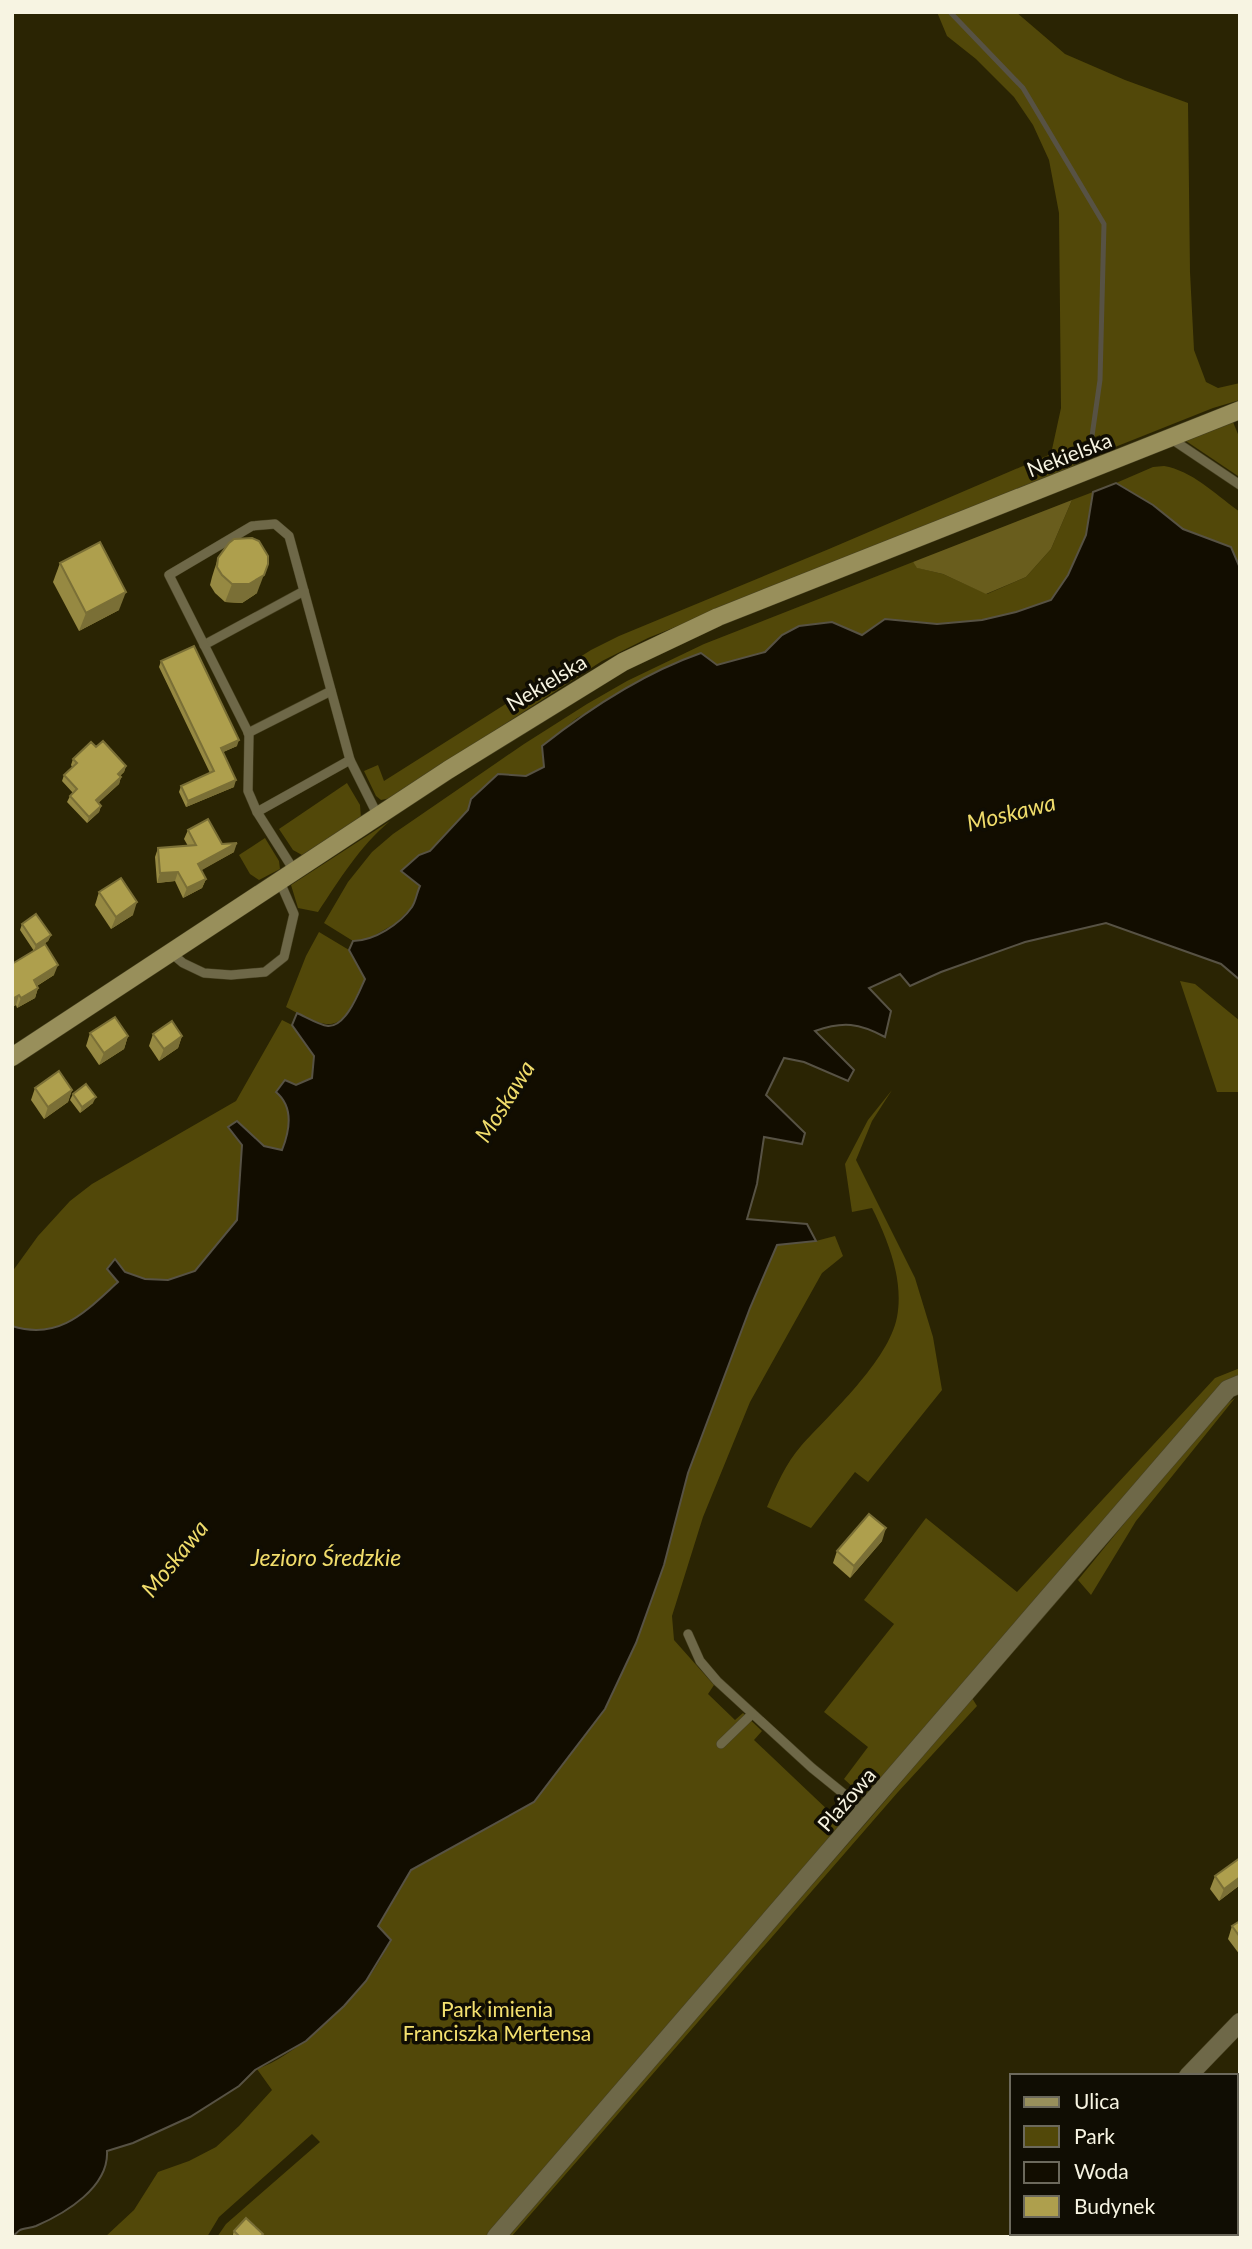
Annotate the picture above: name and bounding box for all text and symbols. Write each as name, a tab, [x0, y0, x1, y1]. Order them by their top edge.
street label: Nekielska	[1023, 426, 1115, 482]
street label: Nekielska	[502, 648, 590, 716]
water label: Moskawa	[964, 787, 1058, 837]
water label: Moskawa	[468, 1055, 540, 1147]
water label: Moskawa	[135, 1514, 213, 1602]
water label: Jezioro Średzkie	[250, 1543, 401, 1571]
street label: Plażowa	[812, 1762, 880, 1836]
park label: Park imienia Franciszka Mertensa	[403, 1996, 591, 2045]
legend	[1010, 2074, 1238, 2235]
text: Ulica	[1074, 2088, 1120, 2113]
text: Park	[1074, 2123, 1115, 2148]
text: Woda	[1074, 2158, 1129, 2183]
text: Budynek	[1074, 2193, 1155, 2218]

